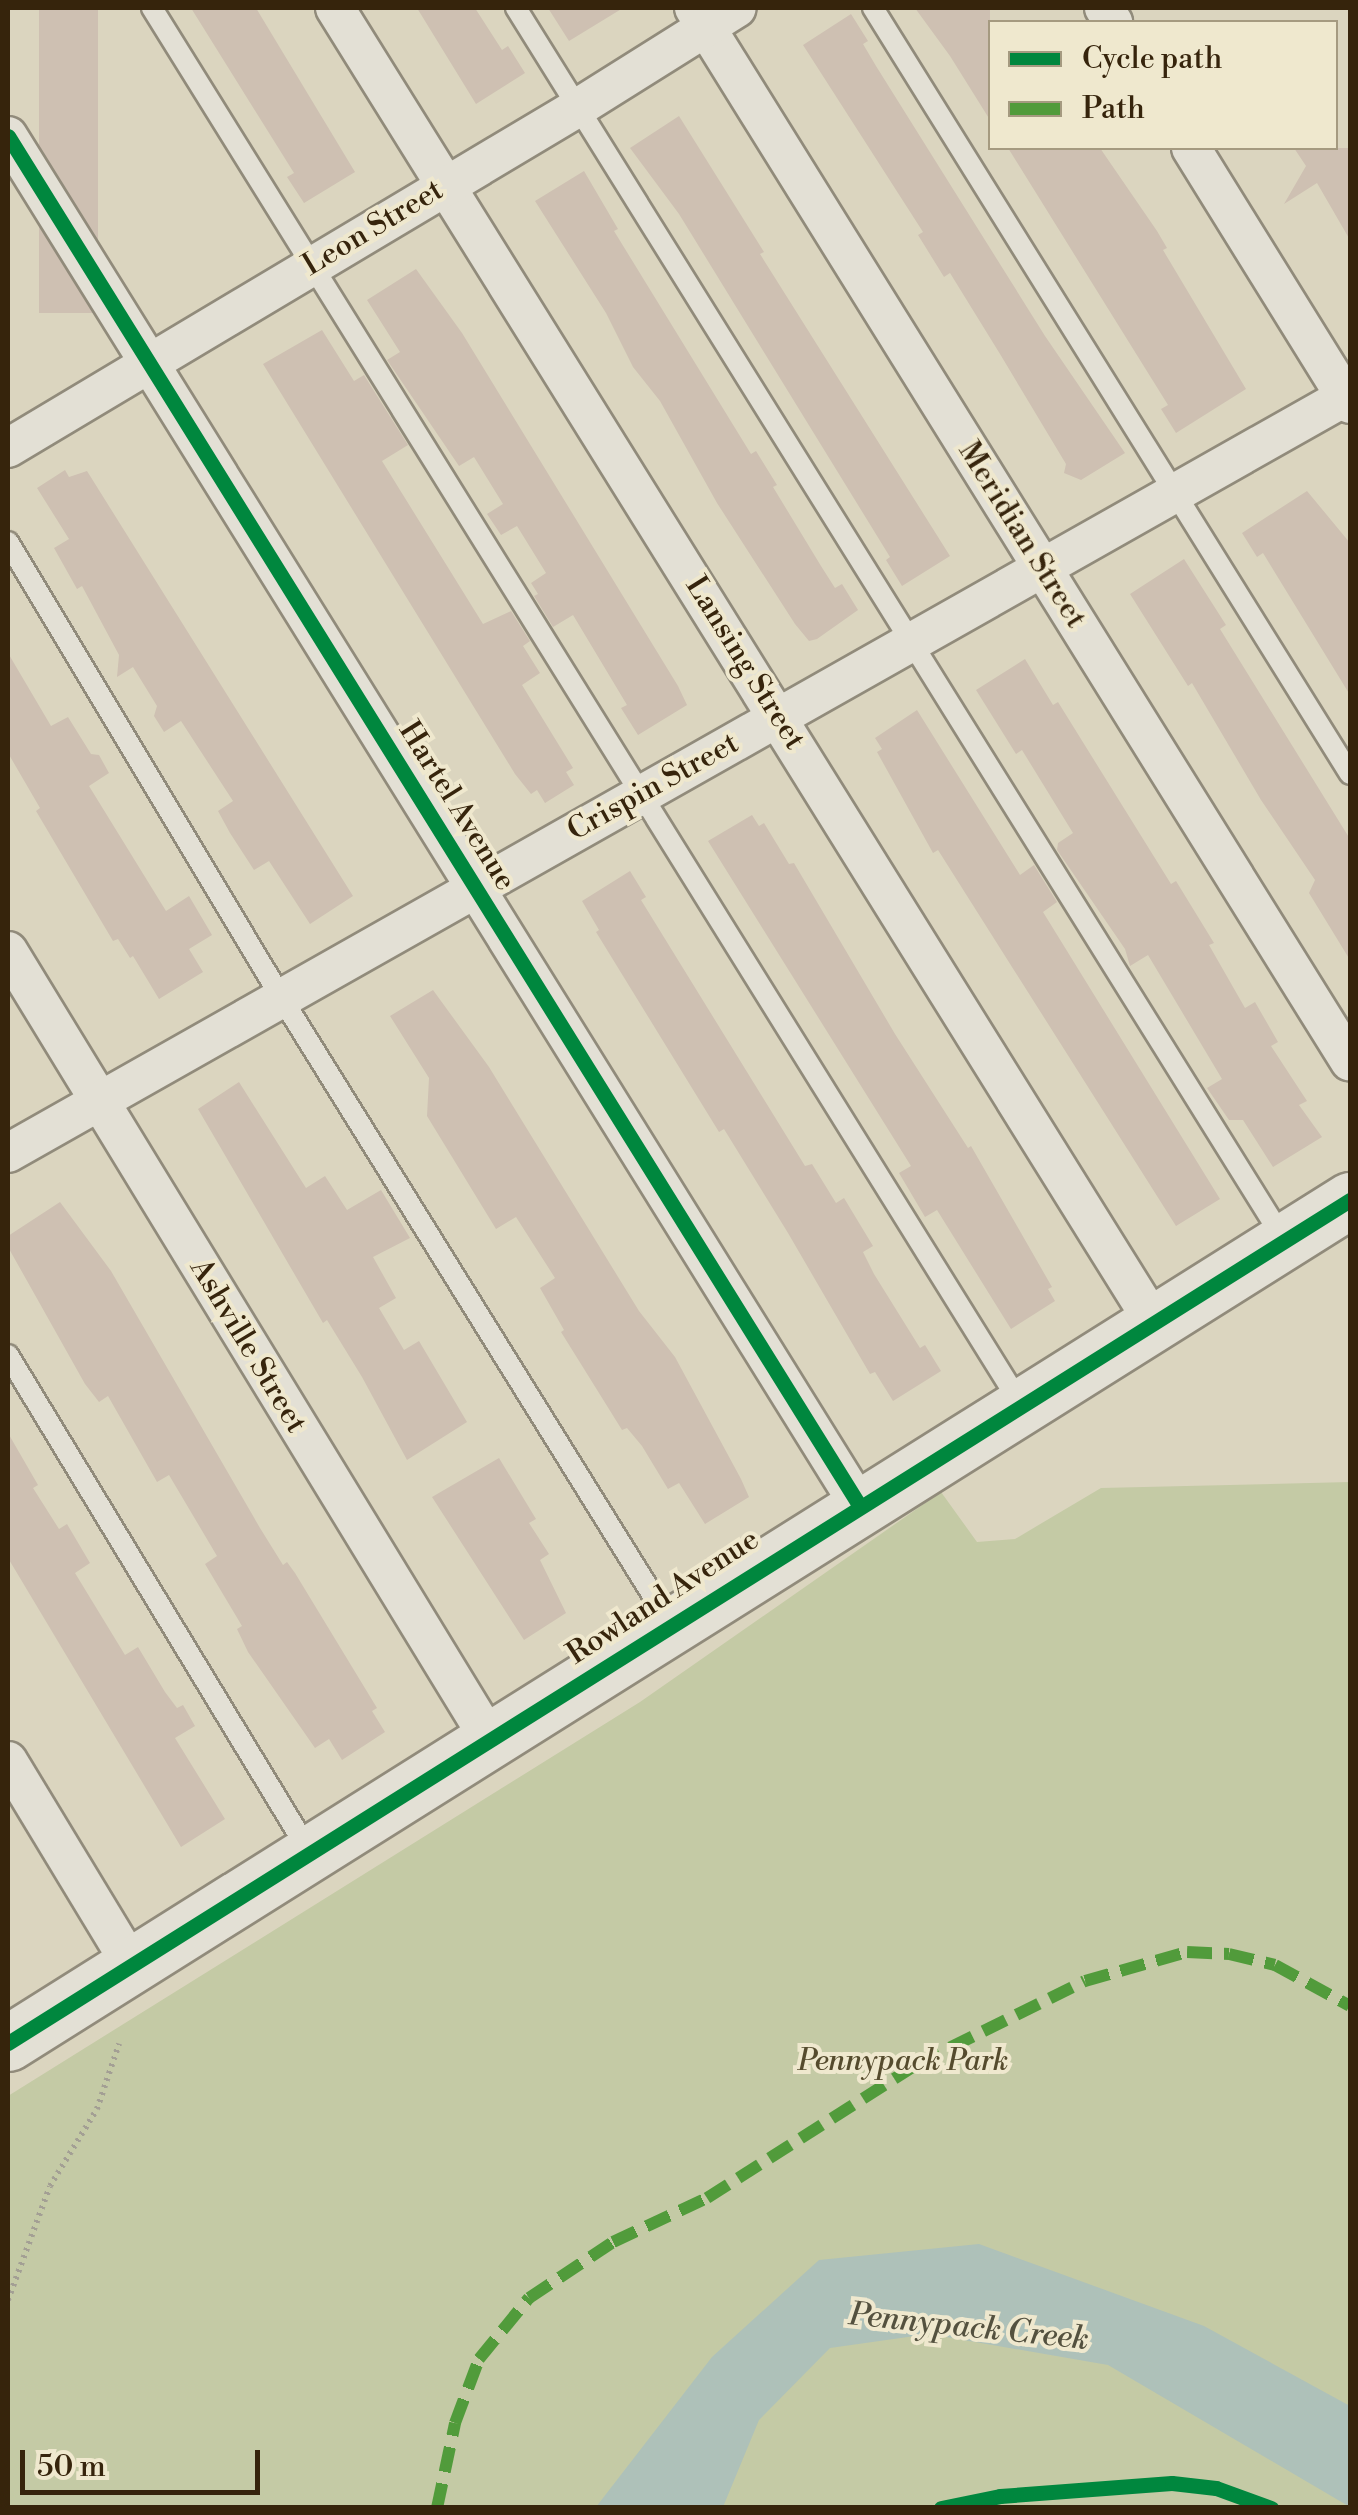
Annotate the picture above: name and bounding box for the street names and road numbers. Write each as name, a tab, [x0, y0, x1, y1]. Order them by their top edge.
street label: Leon Street	[296, 172, 450, 284]
street label: Meridian Street	[950, 435, 1094, 635]
street label: Lansing Street	[678, 570, 812, 756]
street label: Hartel Avenue	[391, 715, 523, 897]
street label: Crispin Street	[561, 725, 745, 849]
street label: Ashville Street	[182, 1252, 314, 1440]
street label: Rowland Avenue	[560, 1522, 766, 1672]

